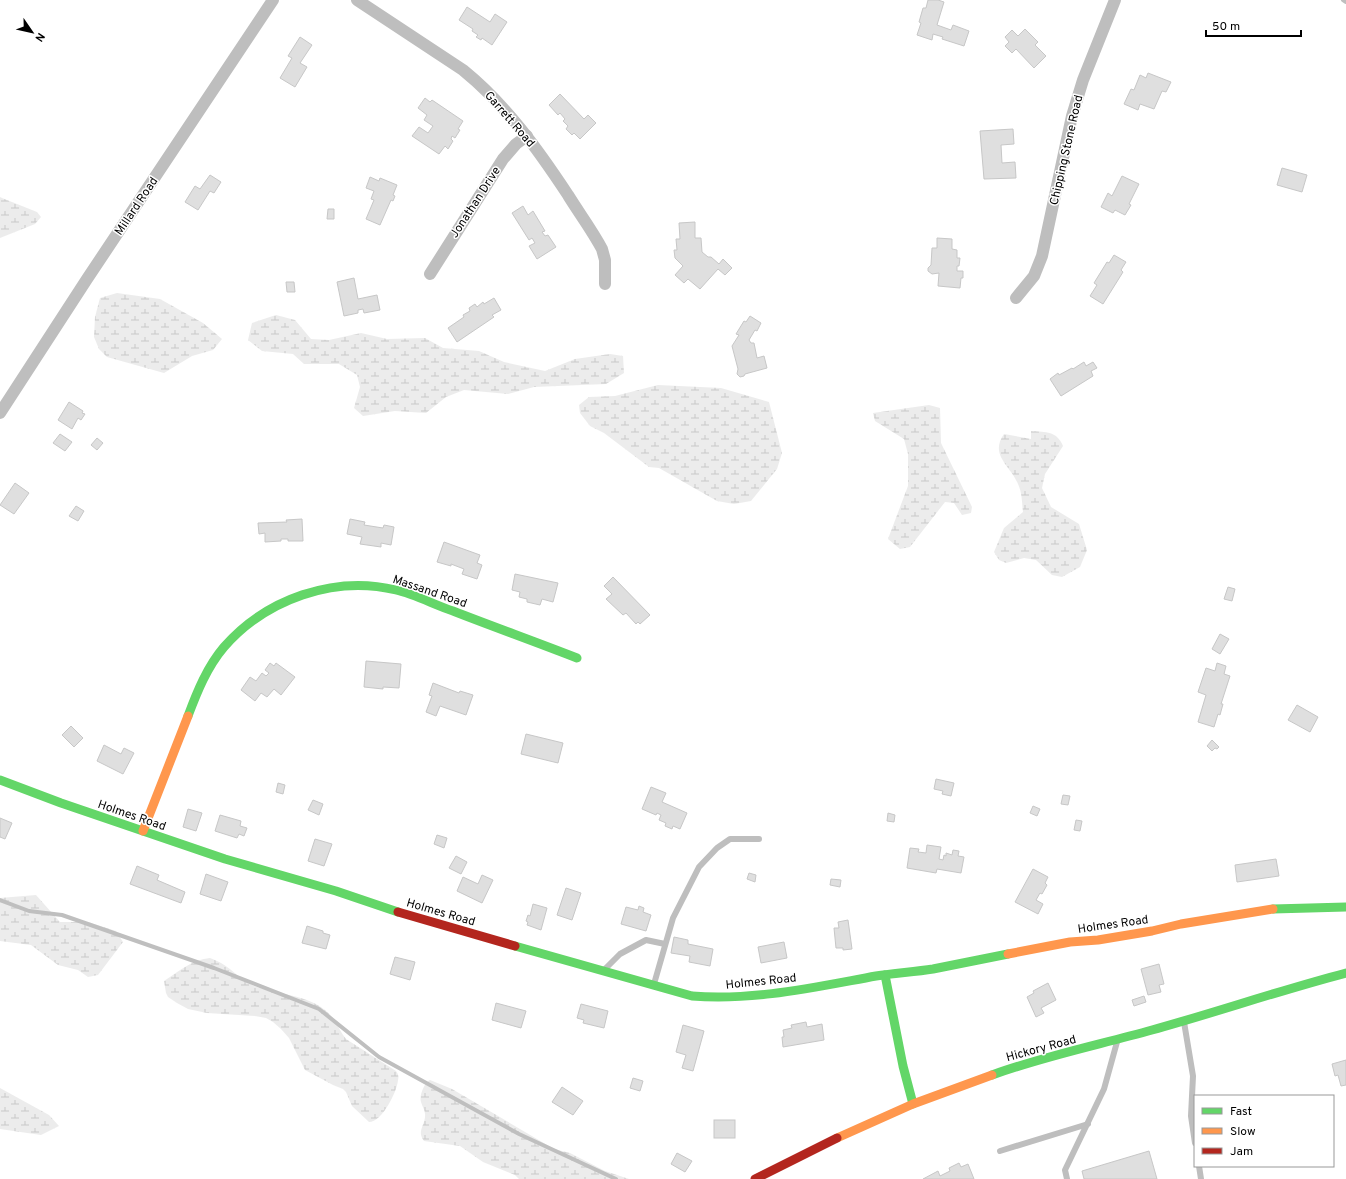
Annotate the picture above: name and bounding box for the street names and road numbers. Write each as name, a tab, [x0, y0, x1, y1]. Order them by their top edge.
street label: Garrett Road	[480, 88, 538, 151]
street label: Chipping Stone Road	[1046, 93, 1087, 207]
street label: Jonathan Drive	[447, 164, 505, 241]
street label: Millard Road	[111, 174, 162, 239]
street label: Massand Road	[390, 572, 469, 612]
street label: Holmes Road	[95, 797, 168, 835]
street label: Holmes Road	[404, 895, 477, 930]
street label: Holmes Road	[1077, 912, 1149, 938]
street label: Holmes Road	[725, 970, 797, 994]
street label: Hickory Road	[1004, 1032, 1078, 1066]

